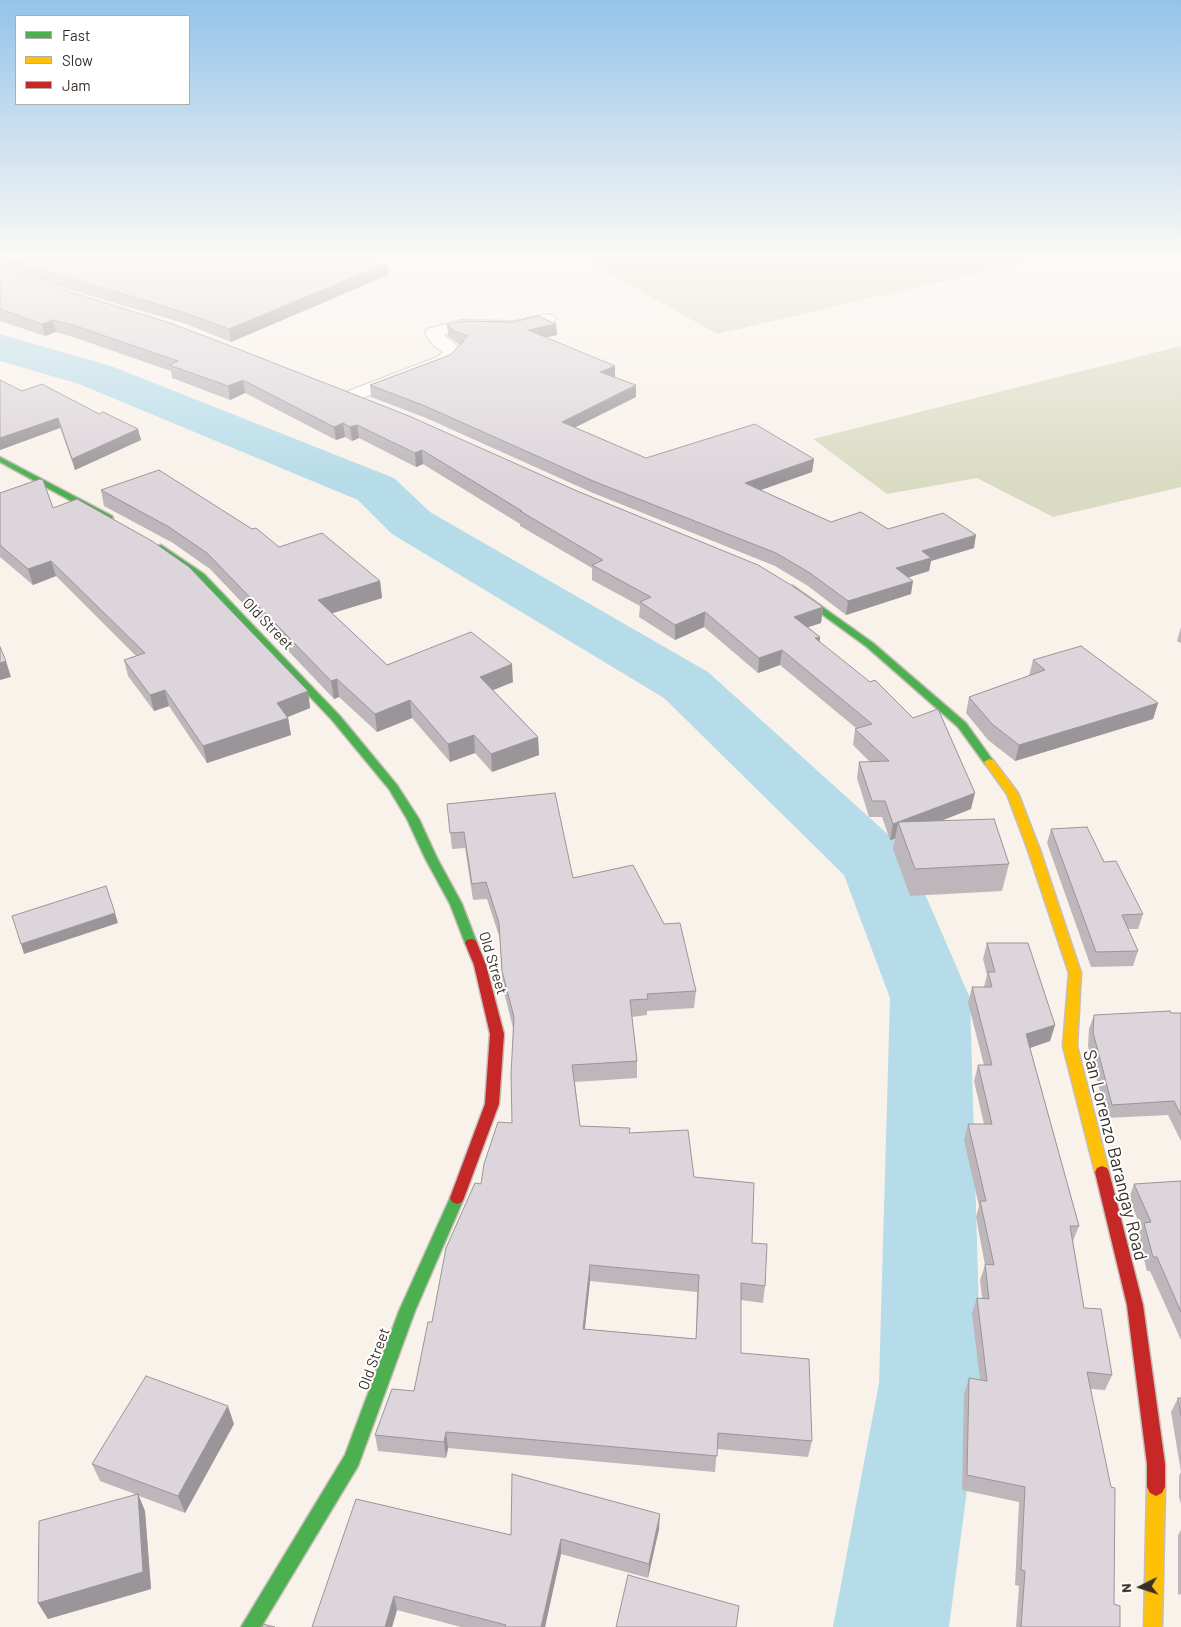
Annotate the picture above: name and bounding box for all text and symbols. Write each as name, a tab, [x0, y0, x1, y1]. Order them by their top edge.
legend	[15, 15, 190, 105]
text: Fast	[62, 26, 90, 44]
text: Slow	[62, 51, 93, 69]
text: Jam	[62, 76, 91, 94]
street label: Old Street	[239, 594, 297, 654]
street label: Old Street	[475, 929, 511, 997]
street label: San Lorenzo Barangay Road	[1078, 1047, 1152, 1263]
street label: Old Street	[354, 1325, 394, 1393]
north arrow	[1116, 1562, 1166, 1612]
text: N	[1117, 1583, 1134, 1593]

